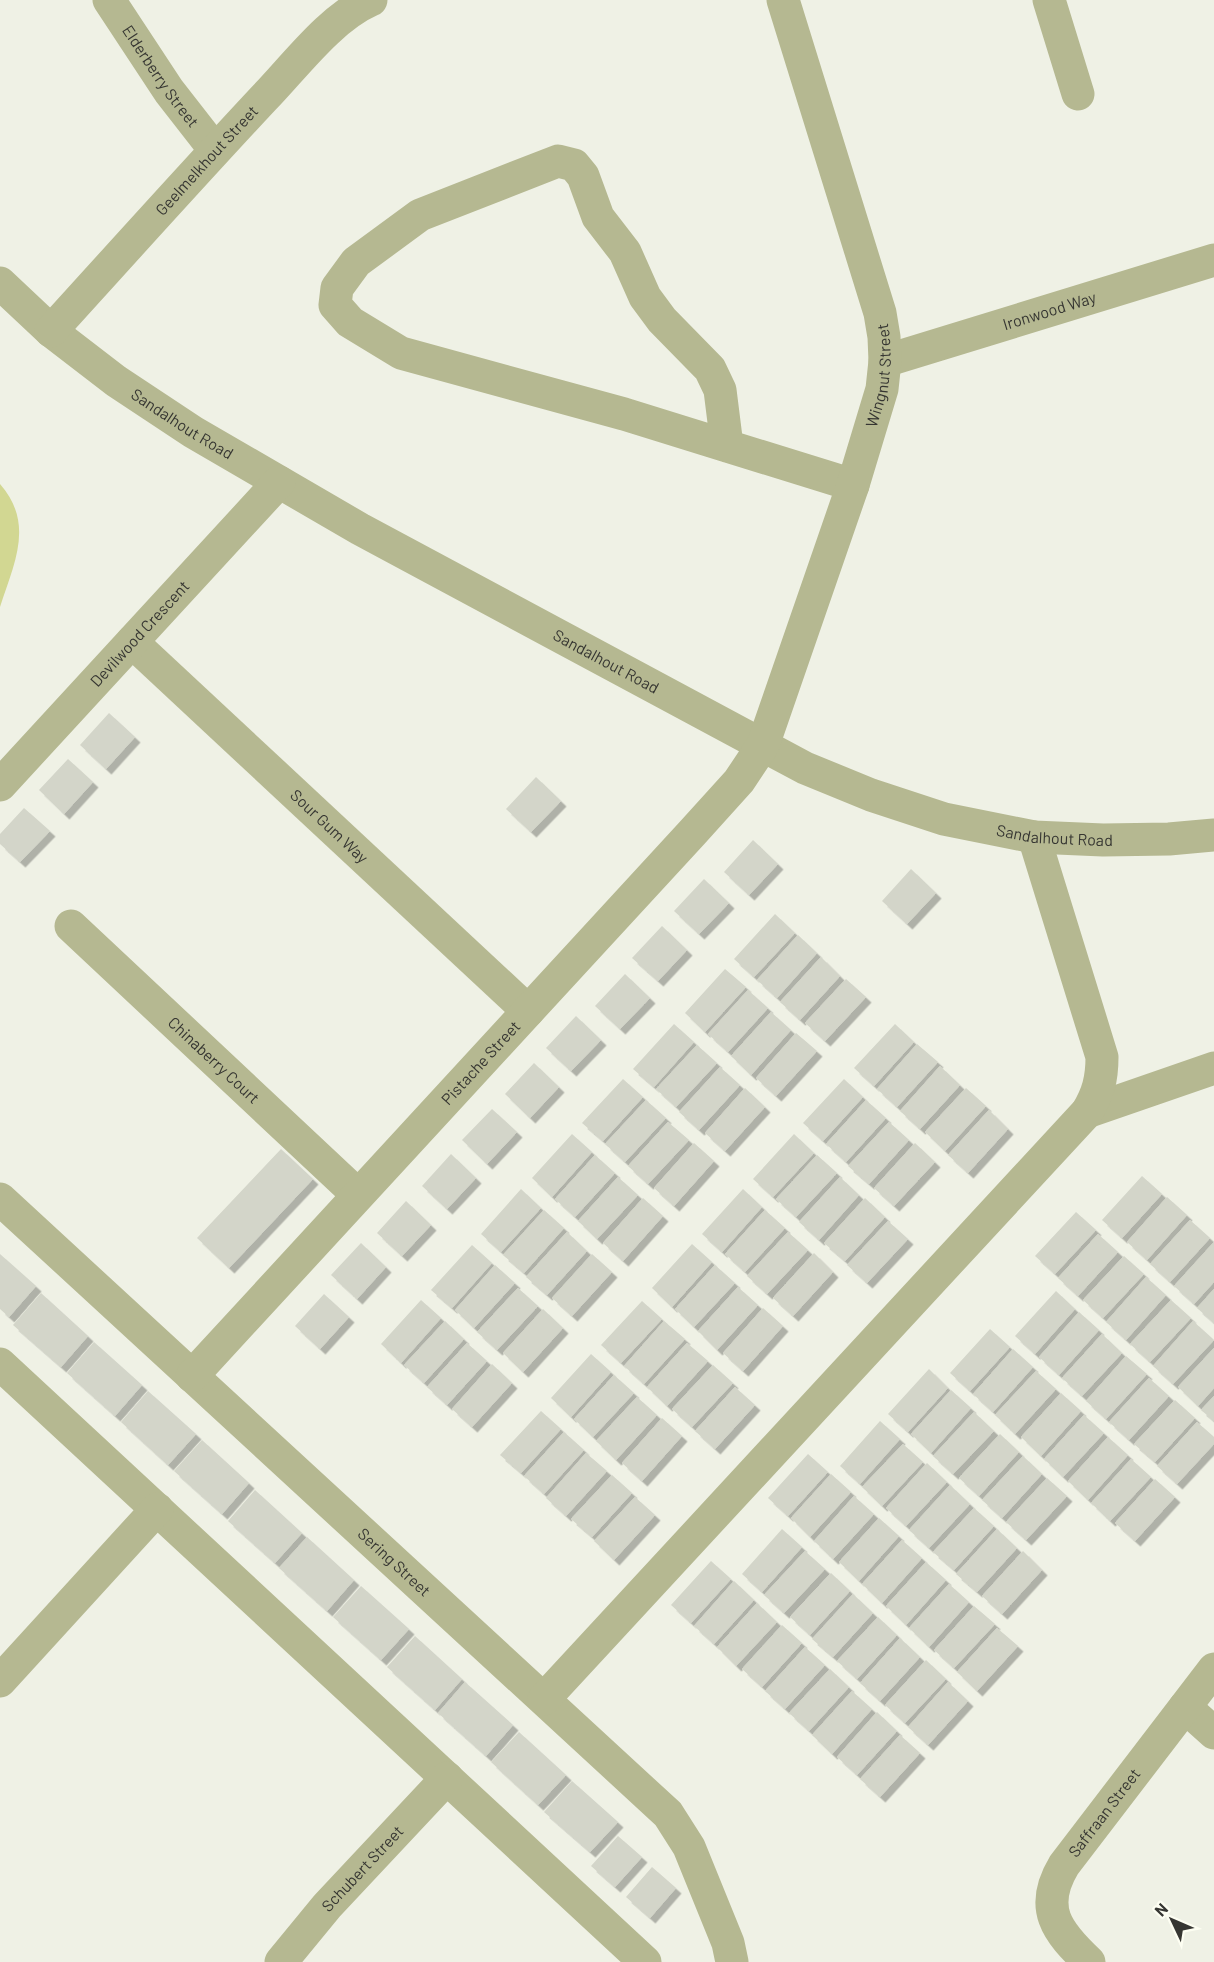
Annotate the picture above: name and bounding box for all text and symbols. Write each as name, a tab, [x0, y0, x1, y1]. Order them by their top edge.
street label: Elderberry Street	[119, 21, 203, 130]
street label: Geelmelkhout Street	[151, 101, 261, 219]
street label: Ironwood Way	[1000, 287, 1099, 333]
street label: Wingnut Street	[861, 322, 894, 429]
street label: Sandalhout Road	[128, 384, 237, 462]
street label: Devilwood Crescent	[86, 576, 193, 690]
street label: Sandalhout Road	[550, 625, 662, 697]
street label: Sour Gum Way	[287, 785, 373, 867]
street label: Sandalhout Road	[995, 820, 1113, 849]
street label: Chinaberry Court	[165, 1012, 264, 1107]
street label: Pistache Street	[437, 1016, 524, 1108]
street label: Sering Street	[354, 1524, 435, 1600]
street label: Saffraan Street	[1064, 1764, 1144, 1860]
street label: Schubert Street	[317, 1821, 407, 1915]
north arrow	[1142, 1890, 1202, 1950]
text: N	[1150, 1899, 1171, 1920]

